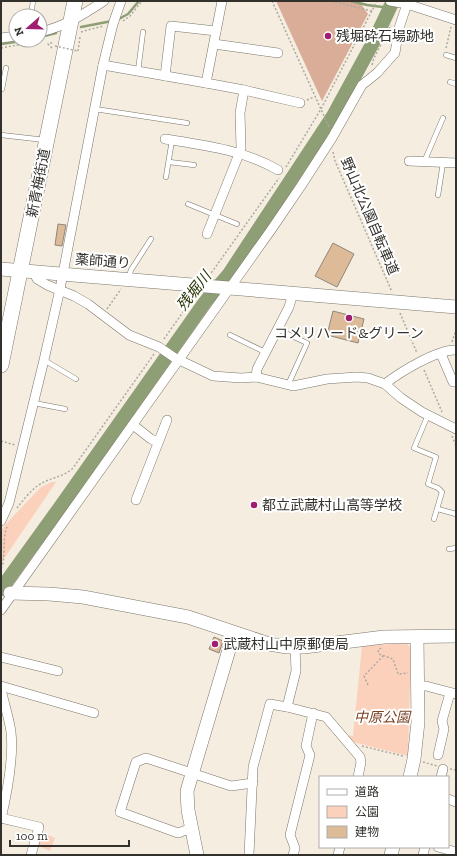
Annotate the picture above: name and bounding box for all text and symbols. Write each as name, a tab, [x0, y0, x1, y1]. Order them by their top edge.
north arrow	[8, 8, 48, 48]
text: N	[11, 25, 27, 37]
place label: 残堀砕石場跡地	[336, 28, 434, 45]
marker: 残堀砕石場跡地	[323, 31, 333, 41]
street label: 新青梅街道	[23, 147, 54, 219]
street label: 野山北公園自転車道	[337, 155, 402, 278]
street label: 薬師通り	[74, 251, 131, 272]
water label: 残堀川	[173, 266, 216, 314]
marker: コメリハード&グリーン	[344, 313, 354, 323]
place label: コメリハード&グリーン	[274, 325, 424, 342]
place label: 都立武蔵村山高等学校	[262, 497, 402, 514]
marker: 都立武蔵村山高等学校	[249, 500, 259, 510]
place label: 武蔵村山中原郵便局	[223, 636, 349, 653]
marker: 武蔵村山中原郵便局	[210, 639, 220, 649]
park label: 中原公園	[354, 709, 412, 726]
legend	[319, 776, 449, 848]
text: 道路	[355, 785, 379, 799]
text: 公園	[355, 805, 379, 819]
scale bar	[10, 822, 129, 848]
text: 建物	[355, 825, 379, 839]
text: 100 m	[16, 829, 48, 843]

